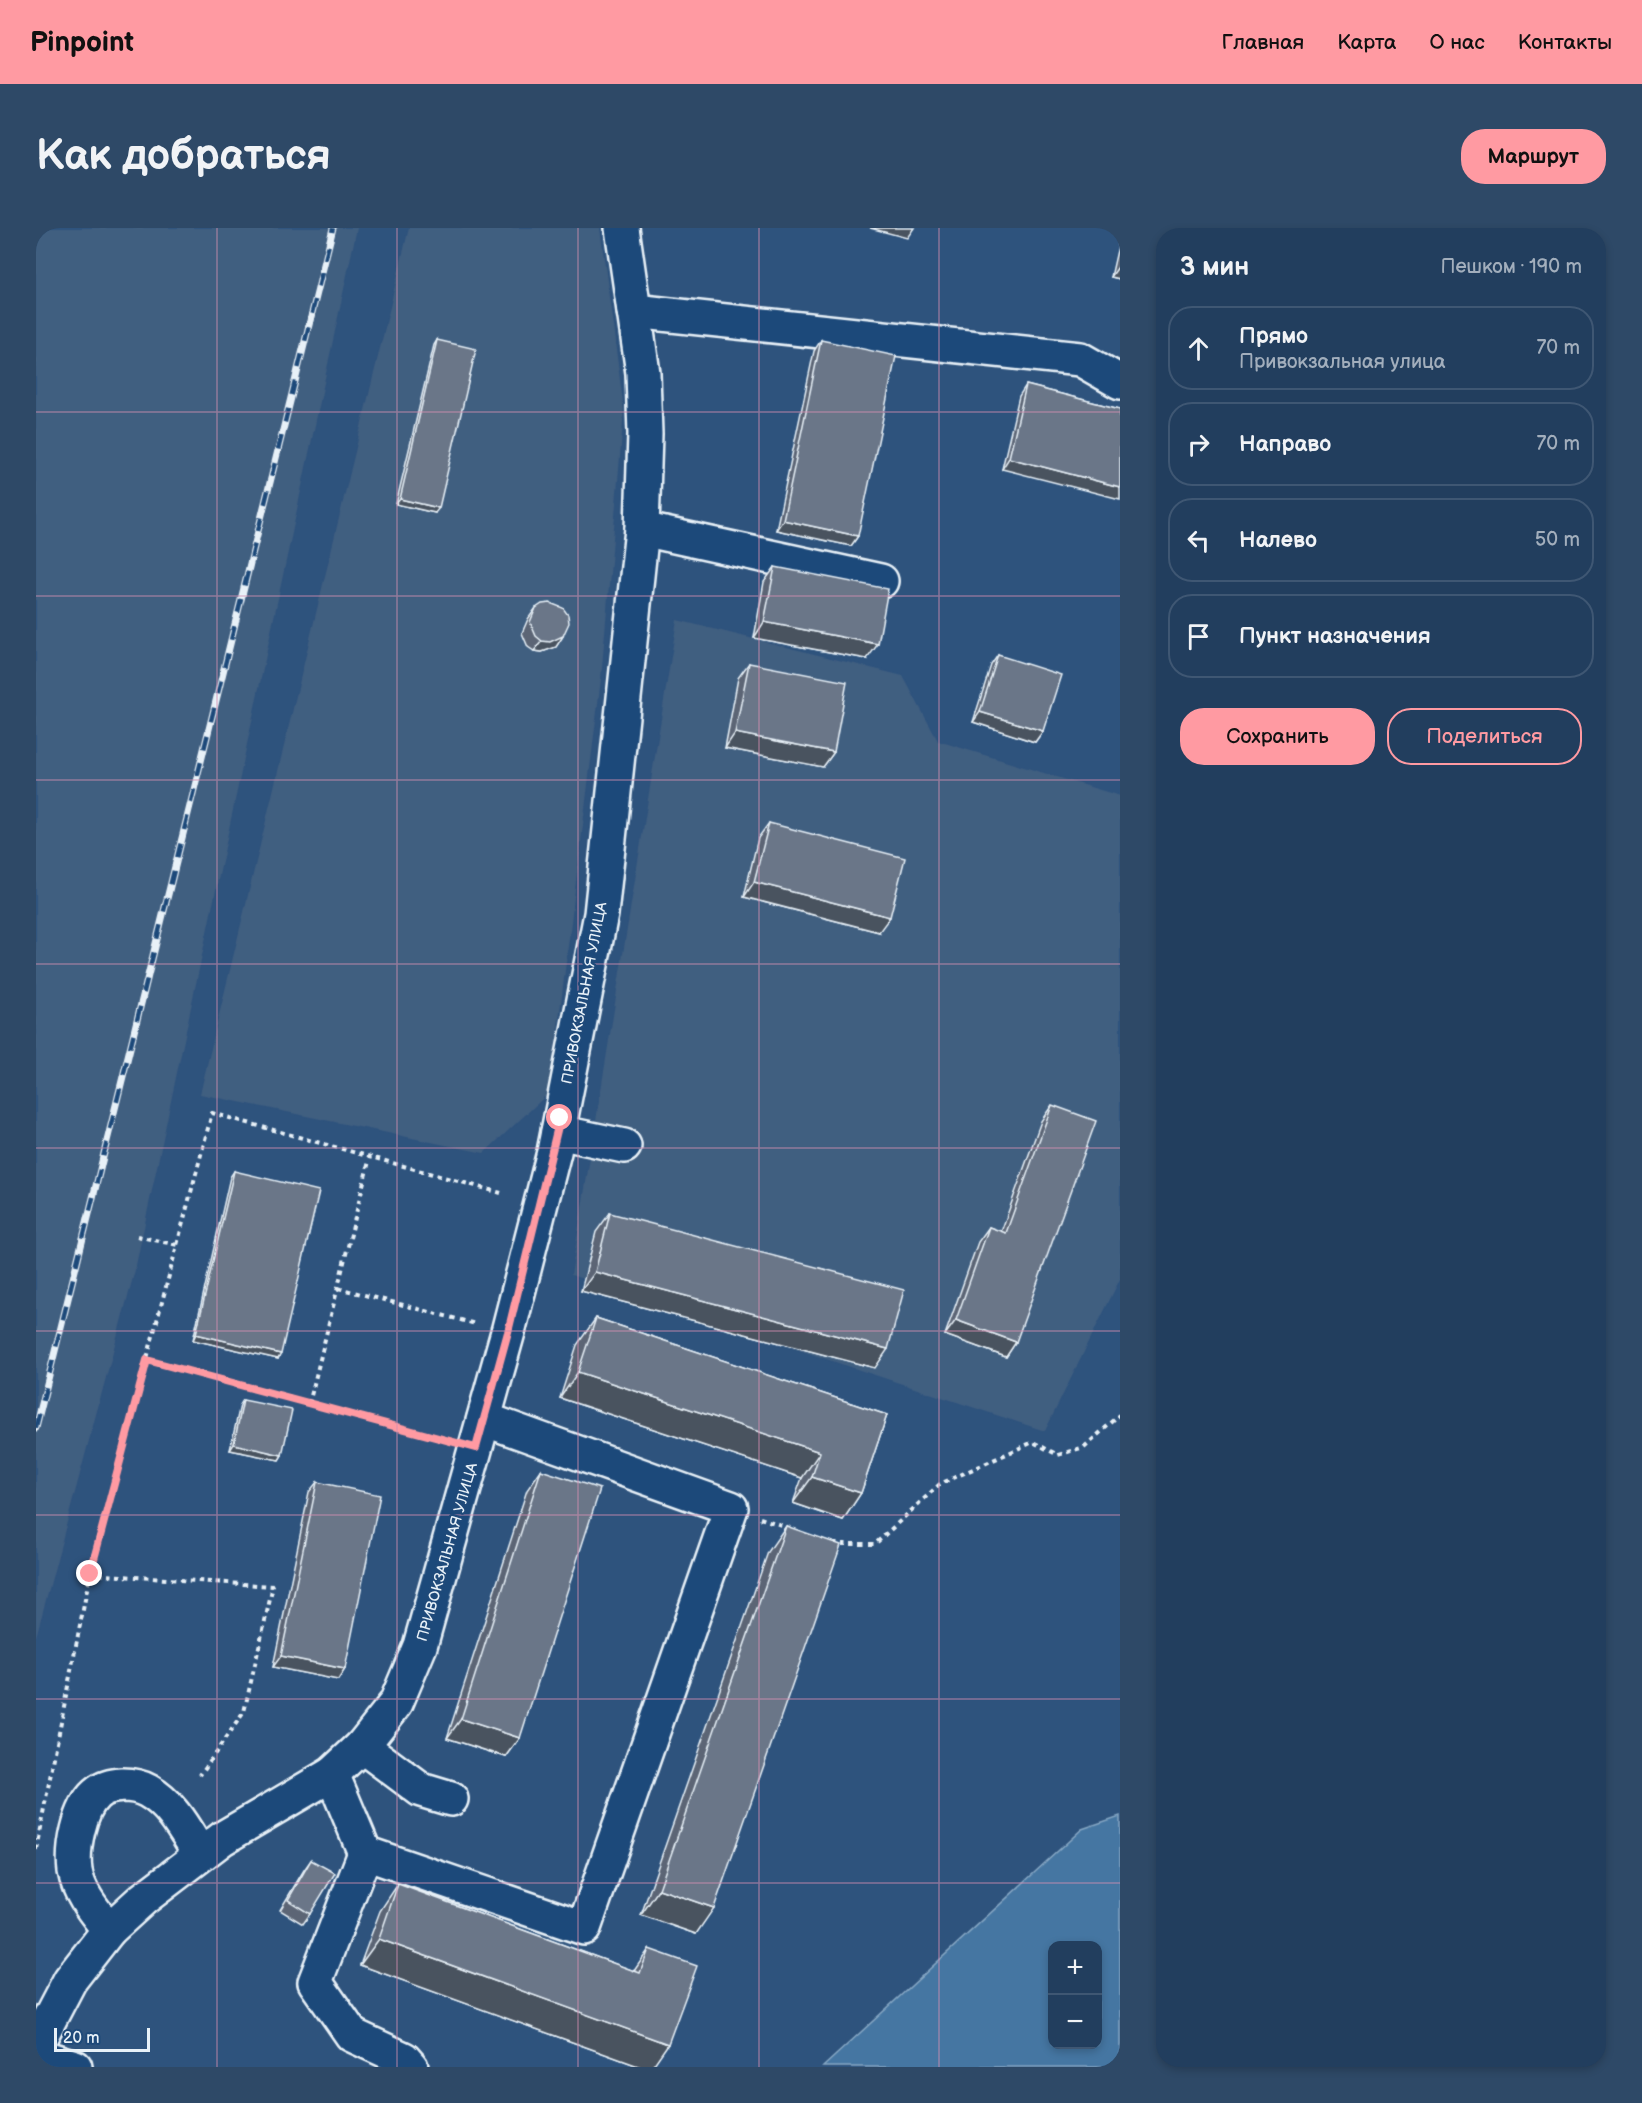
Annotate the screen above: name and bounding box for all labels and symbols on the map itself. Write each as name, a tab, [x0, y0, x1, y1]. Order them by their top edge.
street label: ПРИВОКЗАЛЬНАЯ УЛИЦА	[558, 900, 612, 1086]
route start	[546, 1104, 572, 1130]
street label: ПРИВОКЗАЛЬНАЯ УЛИЦА	[413, 1460, 482, 1644]
route end	[76, 1560, 102, 1586]
scale bar	[54, 2025, 150, 2052]

